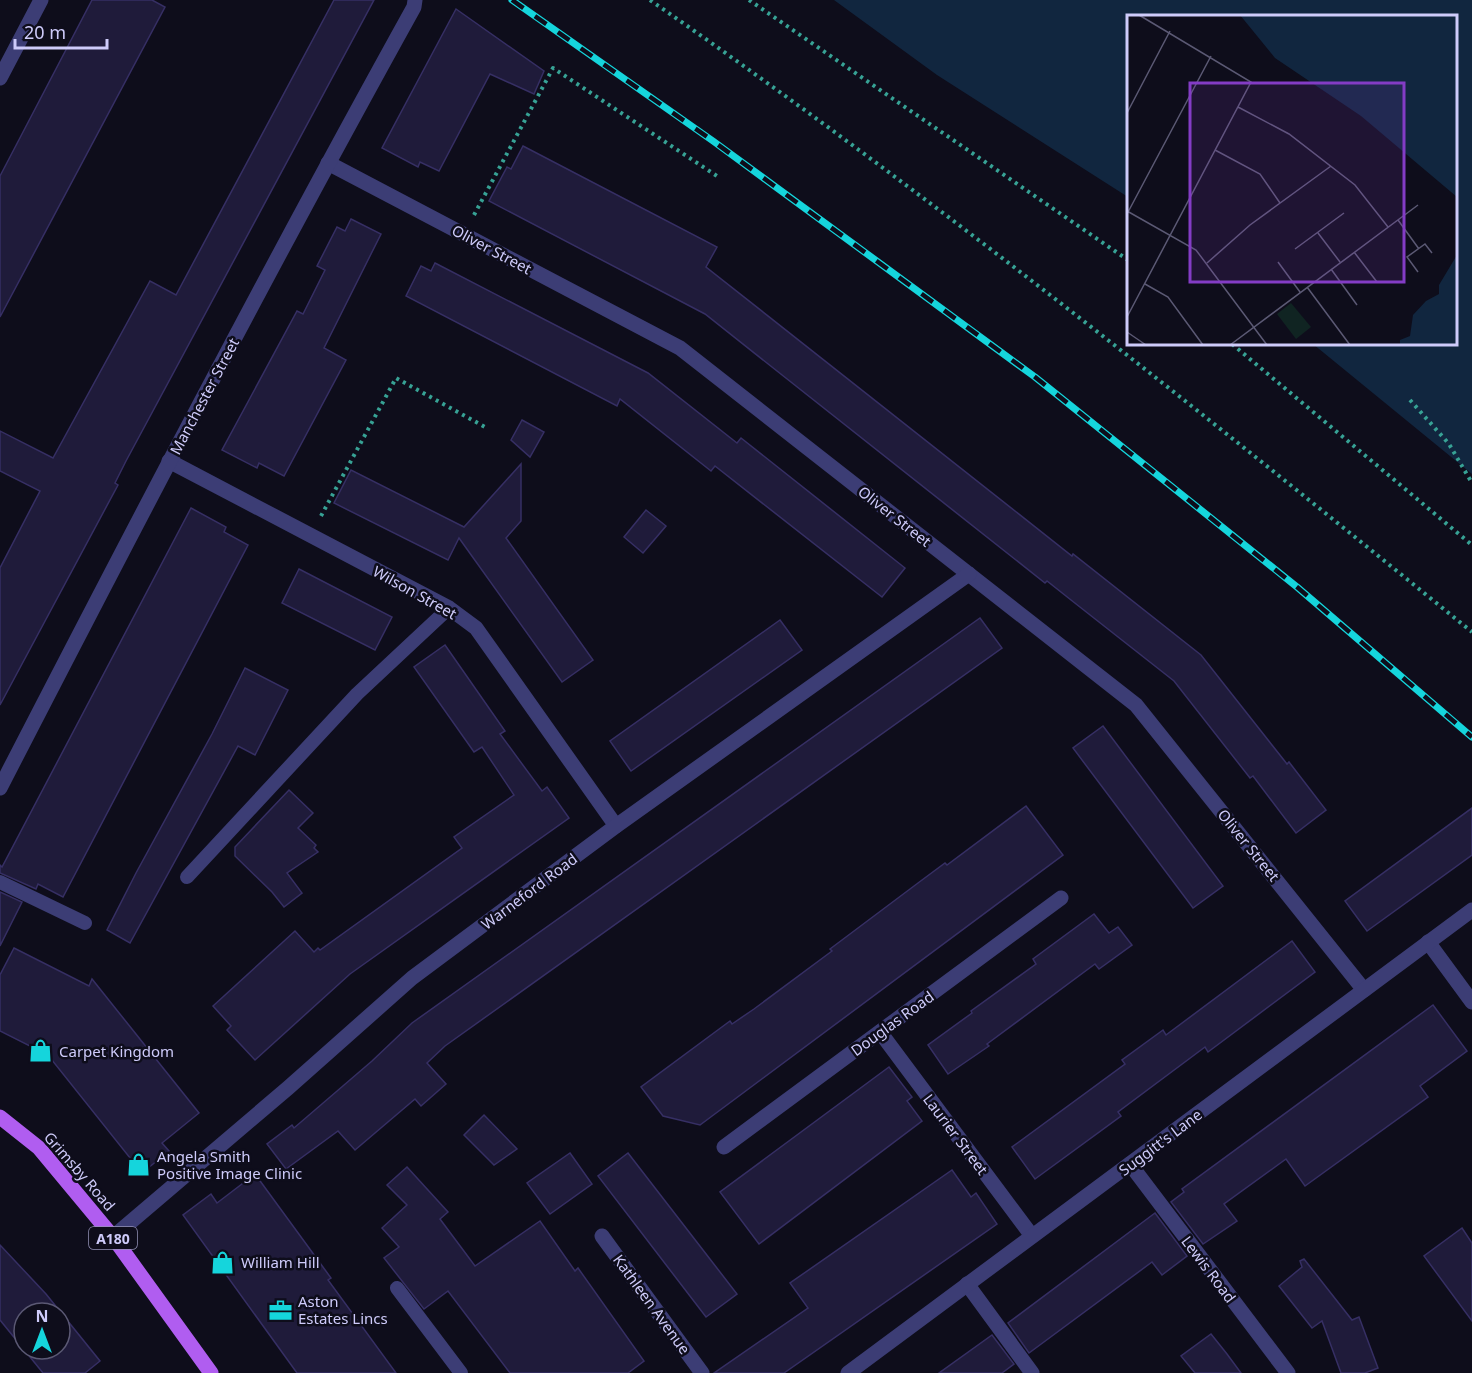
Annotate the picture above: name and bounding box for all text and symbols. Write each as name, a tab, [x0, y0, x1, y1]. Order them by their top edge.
scale bar	[15, 12, 106, 50]
inset map	[1127, 15, 1457, 345]
text: 20 m	[24, 20, 66, 44]
street label: Oliver Street	[449, 220, 536, 279]
street label: Manchester Street	[165, 334, 243, 458]
street label: Oliver Street	[854, 481, 936, 551]
street label: Wilson Street	[369, 561, 461, 624]
street label: Oliver Street	[1214, 805, 1285, 886]
street label: Warneford Road	[477, 848, 581, 934]
street label: Douglas Road	[847, 986, 937, 1060]
shop icon: Carpet Kingdom	[28, 1038, 54, 1064]
place label: Carpet Kingdom	[59, 1041, 174, 1061]
street label: Laurier Street	[919, 1090, 993, 1179]
street label: Suggitt's Lane	[1114, 1104, 1206, 1180]
street label: Grimsby Road	[40, 1127, 120, 1215]
place label: Angela Smith Positive Image Clinic	[157, 1146, 302, 1183]
shop icon: Angela Smith Positive Image Clinic	[126, 1152, 152, 1178]
road number: A180	[89, 1227, 137, 1249]
street label: Lewis Road	[1177, 1232, 1241, 1306]
shop icon: William Hill	[210, 1249, 236, 1275]
street label: Kathleen Avenue	[609, 1250, 695, 1358]
place label: William Hill	[241, 1252, 320, 1272]
place label: Aston Estates Lincs	[298, 1291, 388, 1328]
office icon: Aston Estates Lincs	[267, 1297, 293, 1323]
north arrow	[12, 1301, 72, 1361]
text: N	[35, 1305, 49, 1327]

